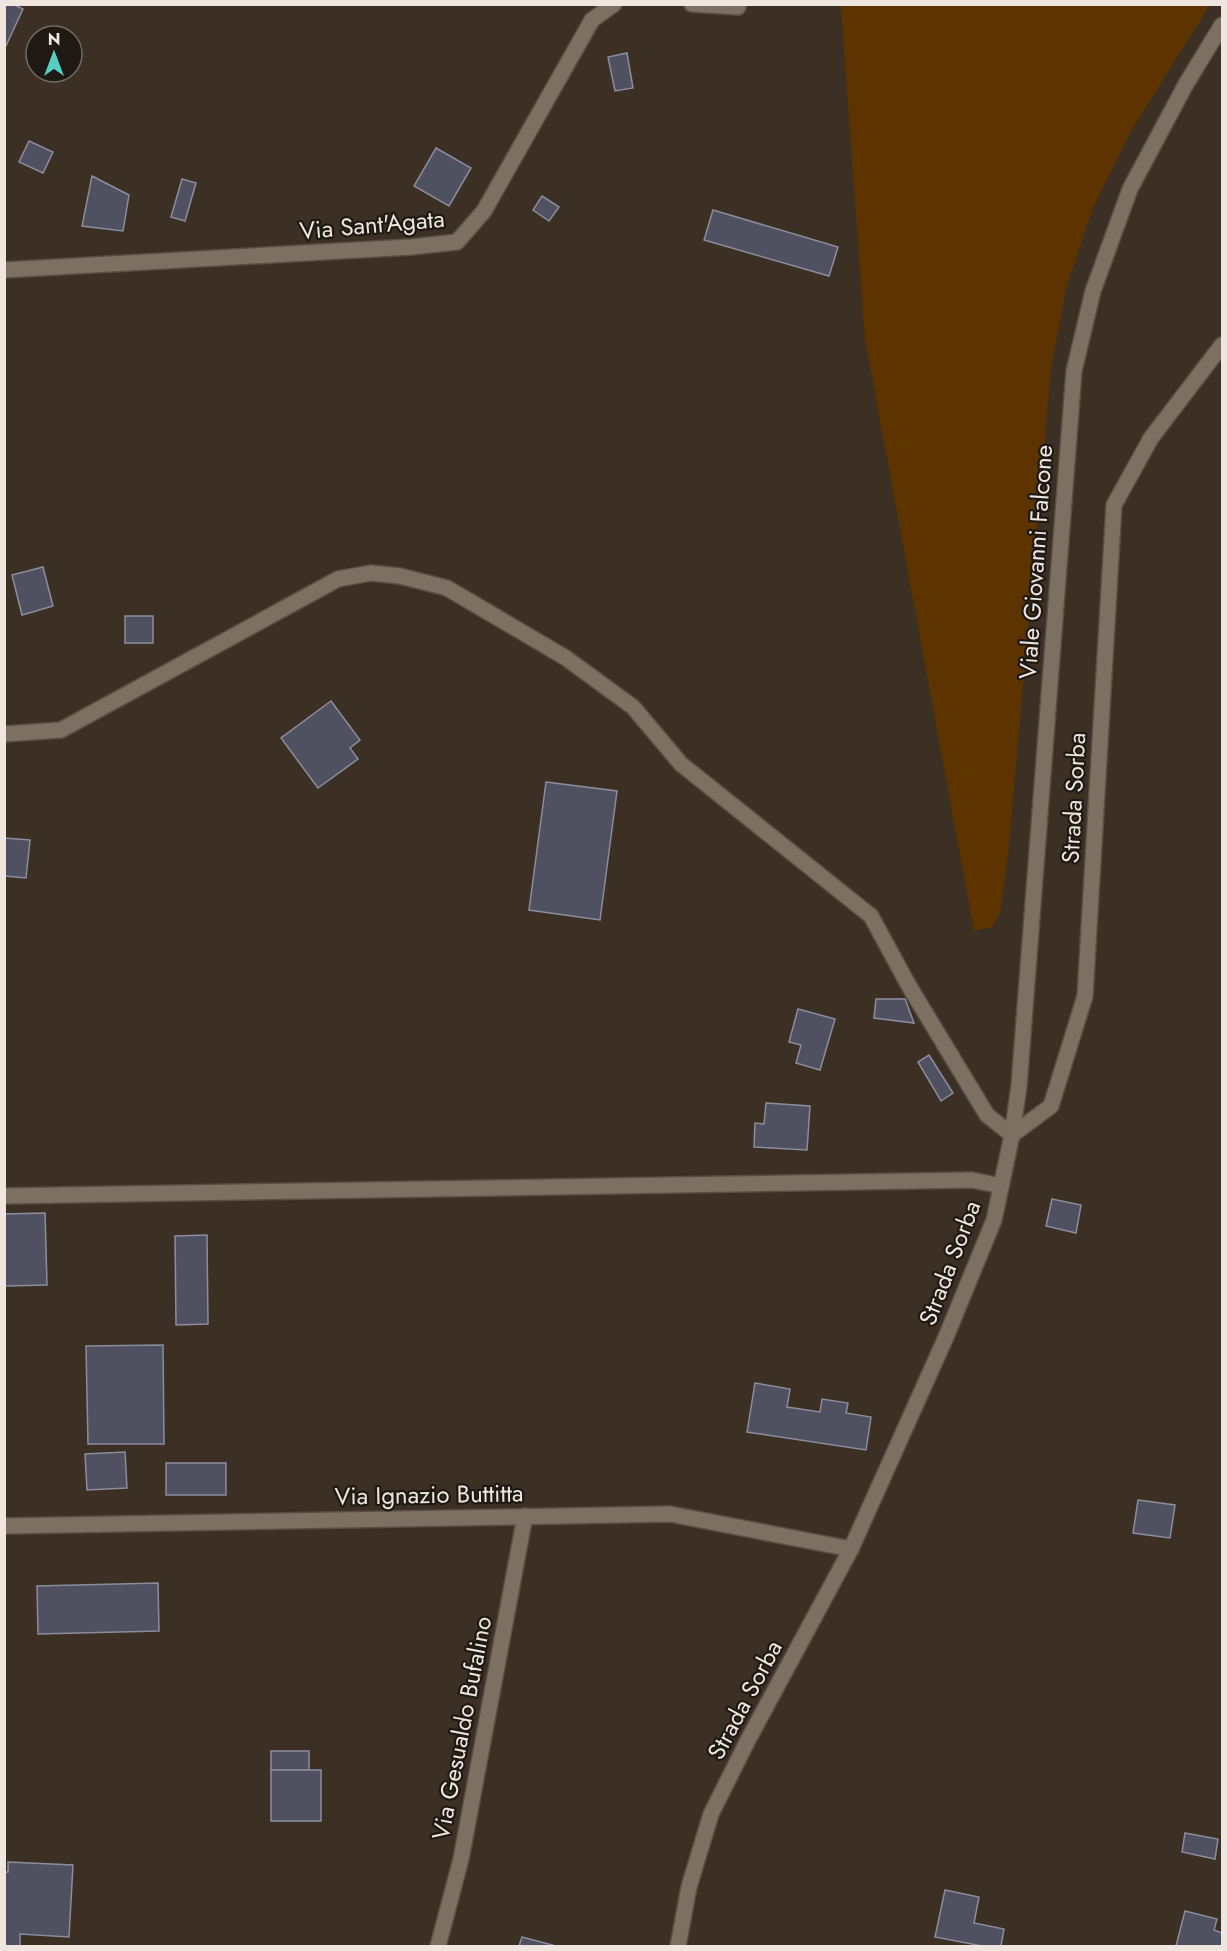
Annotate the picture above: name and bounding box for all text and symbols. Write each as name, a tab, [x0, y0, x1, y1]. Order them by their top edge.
north arrow	[24, 24, 84, 84]
text: N	[48, 28, 60, 51]
street label: Via Sant'Agata	[298, 201, 446, 248]
street label: Viale Giovanni Falcone	[1010, 444, 1061, 680]
street label: Strada Sorba	[1053, 732, 1094, 864]
street label: Strada Sorba	[910, 1195, 989, 1330]
street label: Via Ignazio Buttitta	[334, 1475, 524, 1514]
street label: Via Gesualdo Bufalino	[423, 1613, 500, 1843]
street label: Strada Sorba	[698, 1634, 791, 1766]

